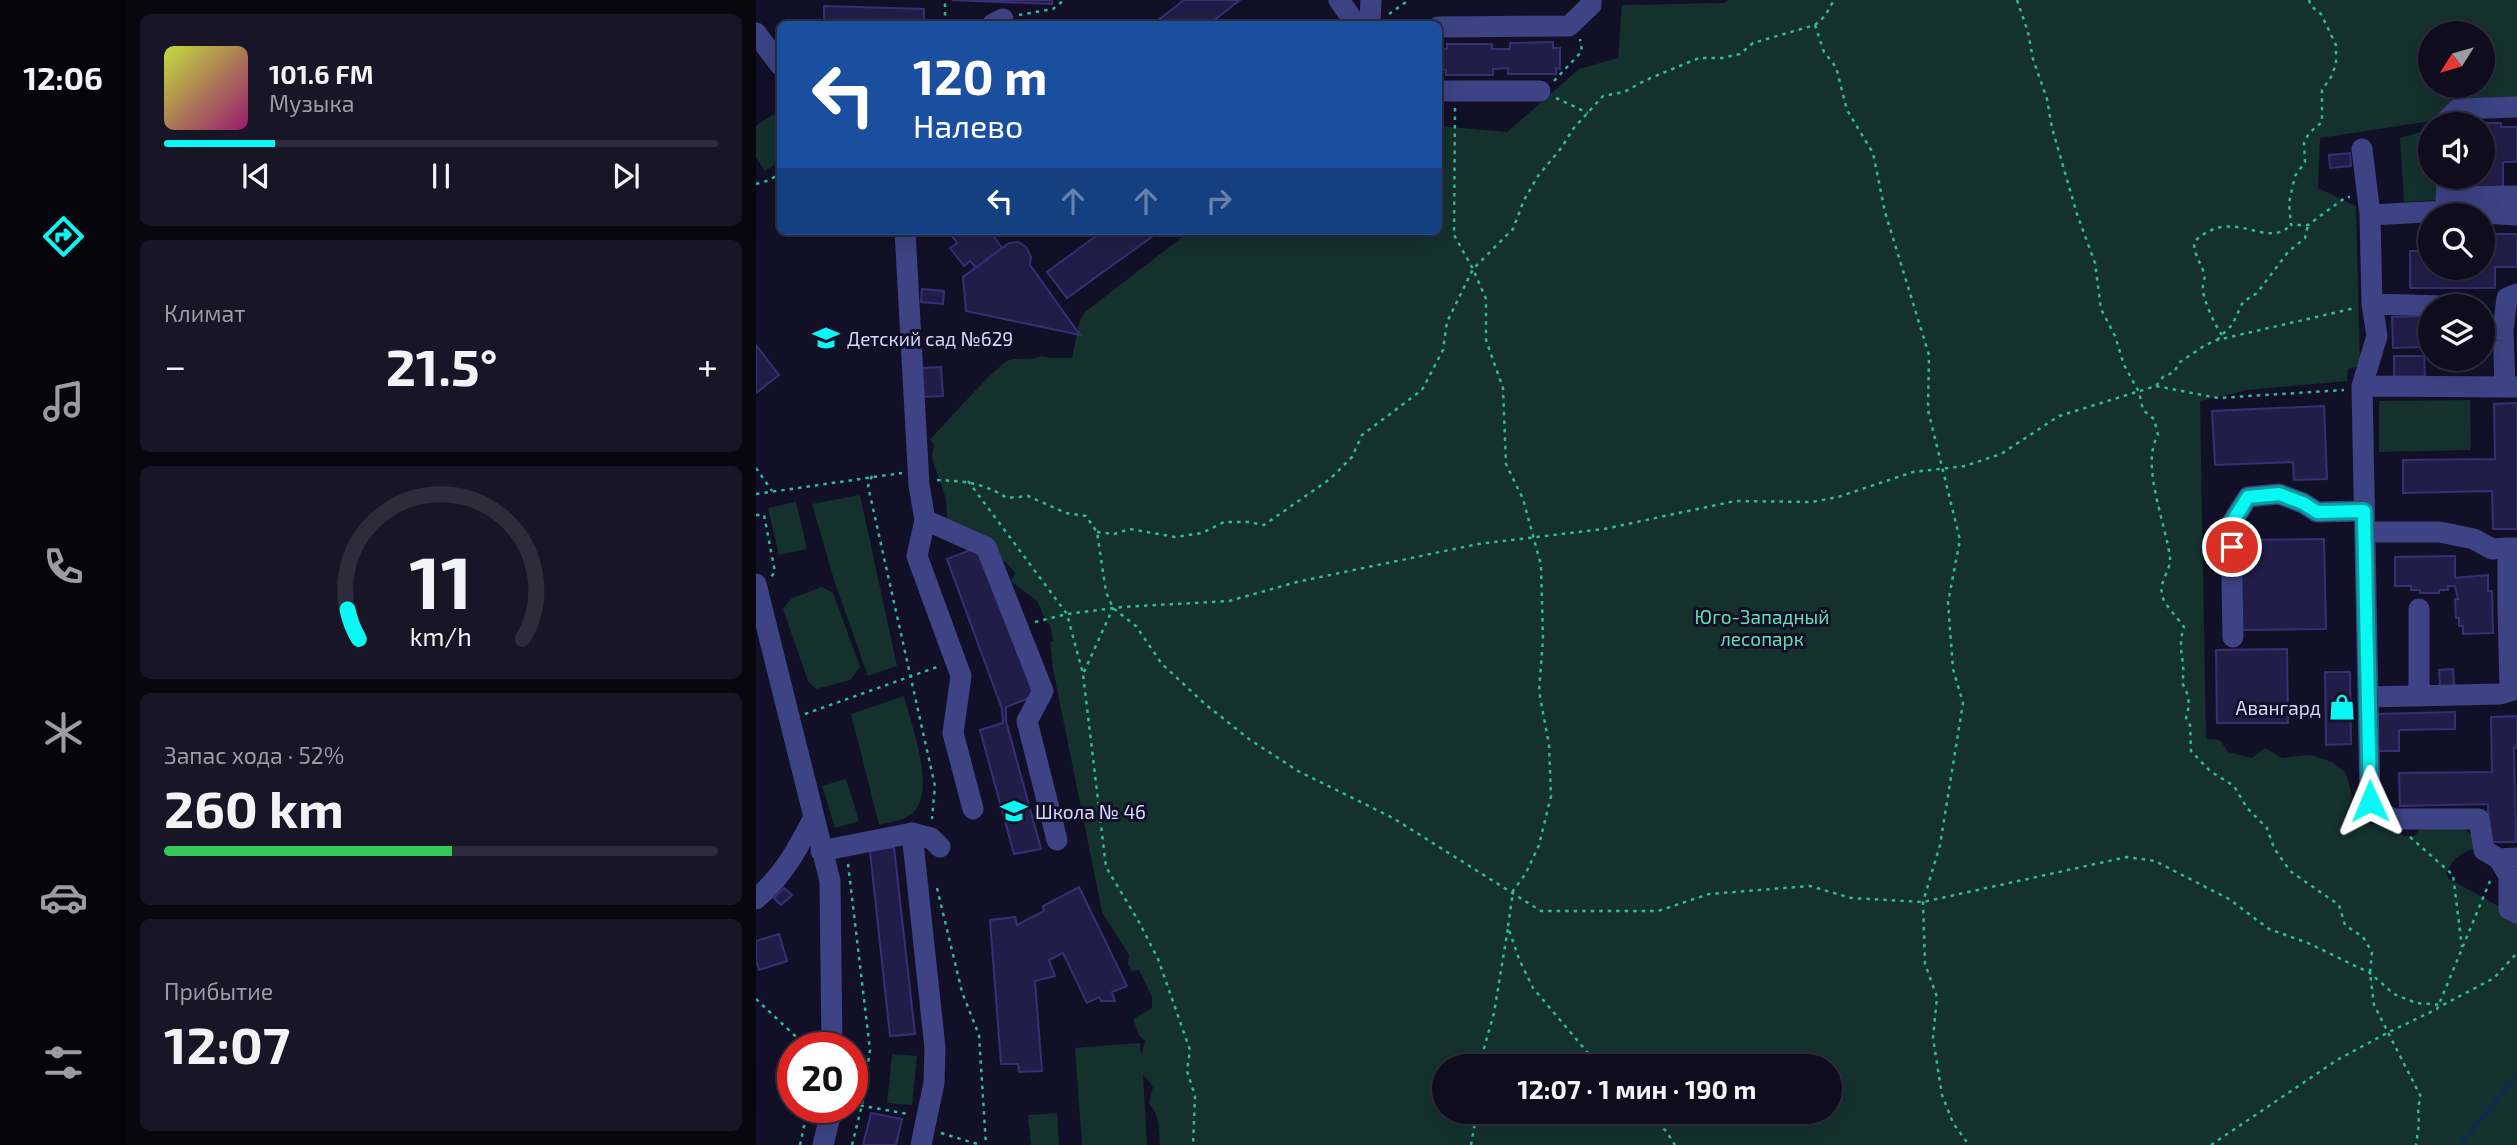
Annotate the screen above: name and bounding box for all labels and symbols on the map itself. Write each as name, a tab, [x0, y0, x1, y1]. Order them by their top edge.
north arrow	[2418, 21, 2496, 98]
school or university icon: Детский сад №629	[811, 323, 841, 353]
place label: Детский сад №629	[847, 327, 1013, 350]
pin	[2202, 517, 2262, 577]
park label: Юго-Западный лесопарк	[1695, 605, 1829, 650]
shop icon: Авангард	[2327, 692, 2357, 722]
place label: Авангард	[2236, 696, 2321, 719]
position arrow	[2333, 764, 2407, 838]
school or university icon: Школа № 46	[999, 796, 1029, 826]
place label: Школа № 46	[1035, 800, 1146, 823]
speed limit sign: 20	[777, 1032, 868, 1123]

